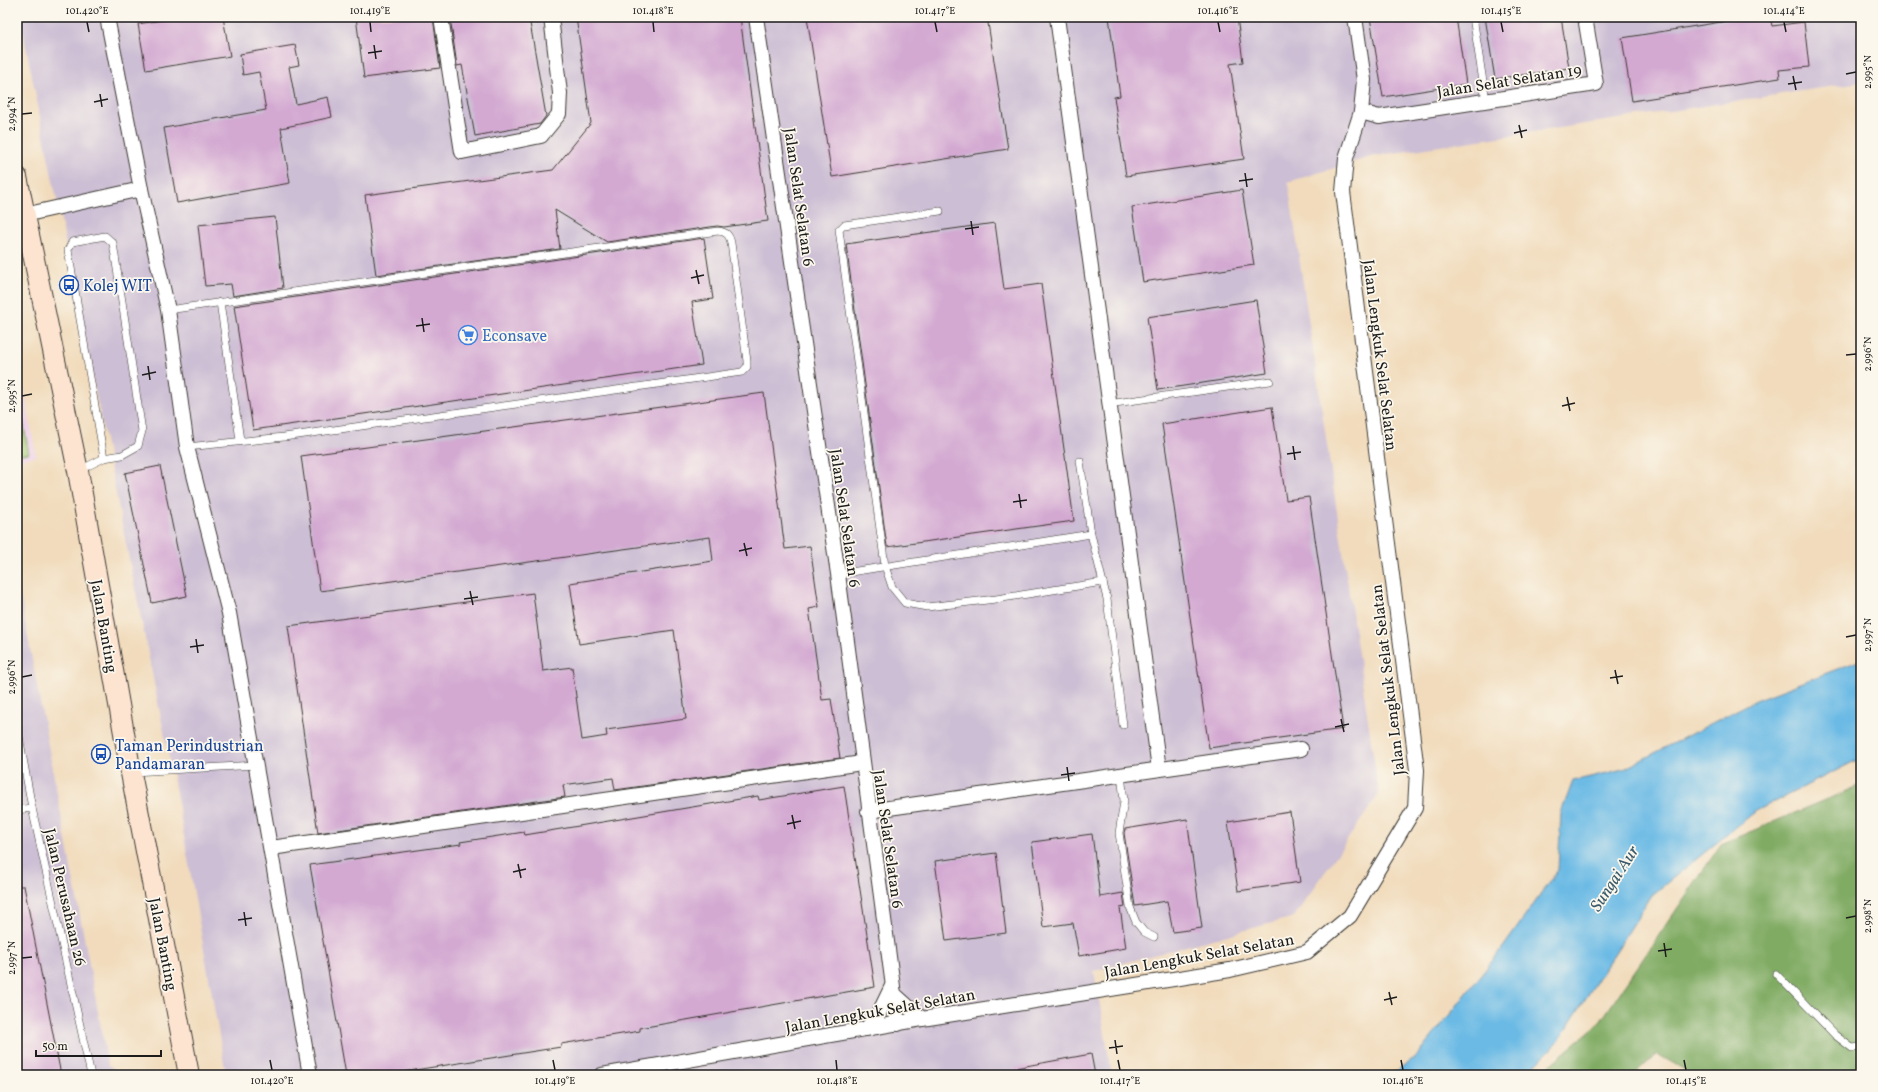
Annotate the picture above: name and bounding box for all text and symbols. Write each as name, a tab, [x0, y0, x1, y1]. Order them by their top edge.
text: 101.420°E	[66, 4, 108, 18]
text: 101.419°E	[350, 4, 390, 18]
text: 101.418°E	[633, 4, 673, 18]
text: 101.417°E	[915, 4, 955, 18]
text: 101.416°E	[1198, 4, 1238, 18]
text: 101.415°E	[1481, 4, 1521, 18]
text: 101.414°E	[1763, 4, 1805, 18]
text: 2.995°N	[1861, 54, 1875, 89]
street label: Jalan Selat Selatan 19	[1435, 60, 1583, 104]
text: 2.994°N	[5, 96, 19, 131]
street label: Jalan Selat Selatan 6	[777, 127, 819, 268]
street label: Jalan Lengkuk Selat Selatan	[1356, 258, 1402, 452]
bus stop icon: Kolej WIT	[58, 274, 80, 296]
place label: Kolej WIT	[83, 276, 152, 298]
supermarket icon: Econsave	[457, 324, 479, 346]
place label: Econsave	[482, 326, 547, 348]
text: 2.996°N	[1861, 336, 1875, 371]
text: 2.995°N	[5, 378, 19, 413]
street label: Jalan Selat Selatan 6	[823, 448, 865, 589]
street label: Jalan Banting	[84, 578, 122, 675]
street label: Jalan Lengkuk Selat Selatan	[1366, 583, 1412, 777]
text: 2.997°N	[1861, 617, 1875, 652]
text: 2.996°N	[5, 659, 19, 694]
place label: Taman Perindustrian Pandamaran	[115, 736, 263, 776]
bus stop icon: Taman Perindustrian Pandamaran	[90, 743, 112, 765]
street label: Jalan Selat Selatan 6	[866, 769, 908, 910]
street label: Jalan Perusahaan 26	[38, 826, 91, 969]
water label: Sungai Aur	[1585, 841, 1645, 916]
street label: Jalan Banting	[142, 896, 182, 993]
text: 2.998°N	[1861, 898, 1875, 933]
street label: Jalan Lengkuk Selat Selatan	[1103, 929, 1296, 985]
text: 2.997°N	[5, 940, 19, 975]
street label: Jalan Lengkuk Selat Selatan	[784, 984, 977, 1040]
scale bar	[36, 1032, 161, 1058]
text: 50 m	[42, 1039, 68, 1055]
text: 101.420°E	[251, 1074, 293, 1088]
text: 101.419°E	[535, 1074, 575, 1088]
text: 101.418°E	[817, 1074, 857, 1088]
text: 101.417°E	[1100, 1074, 1140, 1088]
text: 101.416°E	[1383, 1074, 1423, 1088]
text: 101.415°E	[1666, 1074, 1706, 1088]

